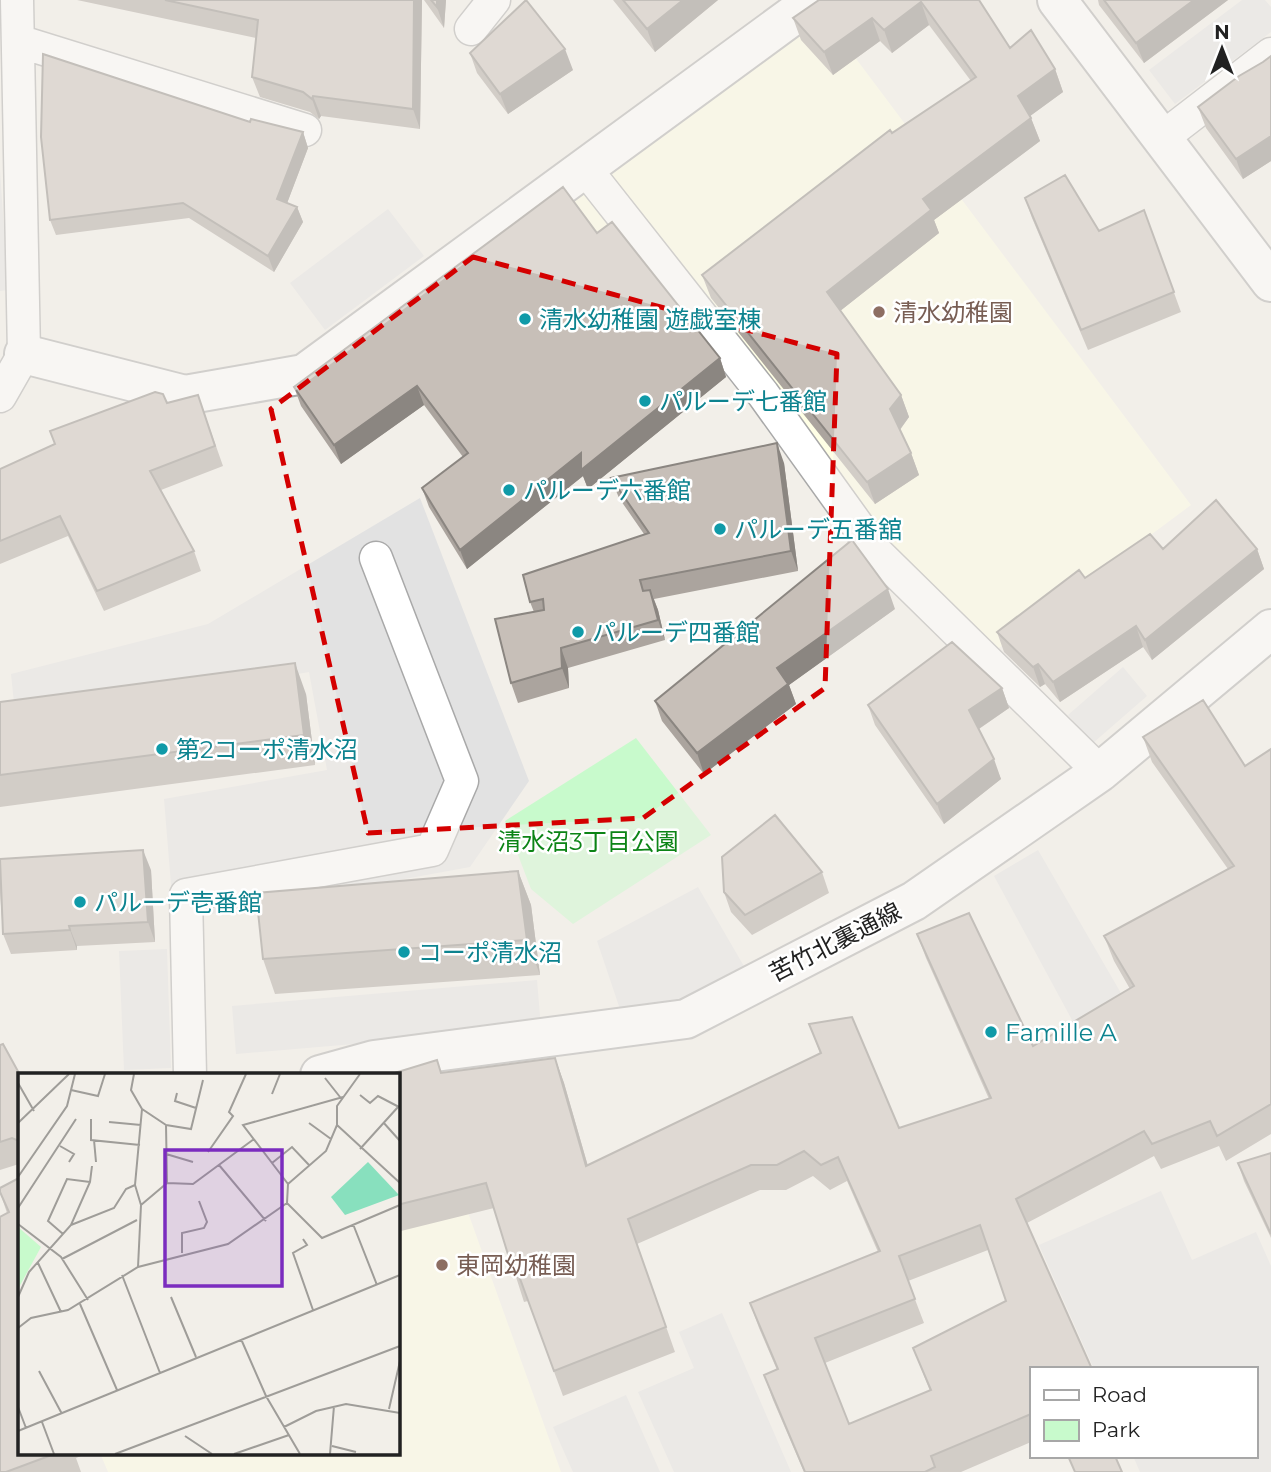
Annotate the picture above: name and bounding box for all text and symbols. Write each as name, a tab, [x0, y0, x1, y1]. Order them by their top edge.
north arrow	[1187, 14, 1257, 84]
text: N	[1214, 21, 1230, 44]
place label: 清水幼稚園	[893, 298, 1013, 327]
marker: 清水幼稚園	[871, 304, 887, 320]
place label: 清水幼稚園 遊戯室棟	[539, 305, 761, 334]
marker: 清水幼稚園 遊戯室棟	[517, 311, 533, 327]
place label: パルーデ七番館	[659, 387, 827, 416]
marker: パルーデ七番館	[637, 393, 653, 409]
place label: パルーデ六番館	[523, 476, 691, 505]
marker: パルーデ六番館	[501, 482, 517, 498]
place label: パルーデ五番舘	[734, 515, 902, 544]
marker: パルーデ五番舘	[712, 521, 728, 537]
place label: パルーデ四番館	[592, 618, 760, 647]
marker: パルーデ四番館	[570, 624, 586, 640]
place label: 第2コーポ清水沼	[176, 735, 358, 764]
marker: 第2コーポ清水沼	[154, 741, 170, 757]
park label: 清水沼3丁目公園	[497, 827, 679, 856]
place label: パルーデ壱番館	[94, 888, 262, 917]
marker: パルーデ壱番館	[72, 894, 88, 910]
street label: 苦竹北裏通線	[764, 896, 906, 988]
place label: コーポ清水沼	[418, 938, 562, 967]
marker: コーポ清水沼	[396, 944, 412, 960]
place label: Famille A	[1005, 1018, 1117, 1047]
marker: Famille A	[983, 1024, 999, 1040]
inset map	[18, 1073, 399, 1454]
place label: 東岡幼稚園	[456, 1251, 576, 1280]
marker: 東岡幼稚園	[434, 1257, 450, 1273]
legend	[1030, 1367, 1257, 1458]
text: Road	[1092, 1382, 1147, 1407]
text: Park	[1092, 1417, 1140, 1442]

